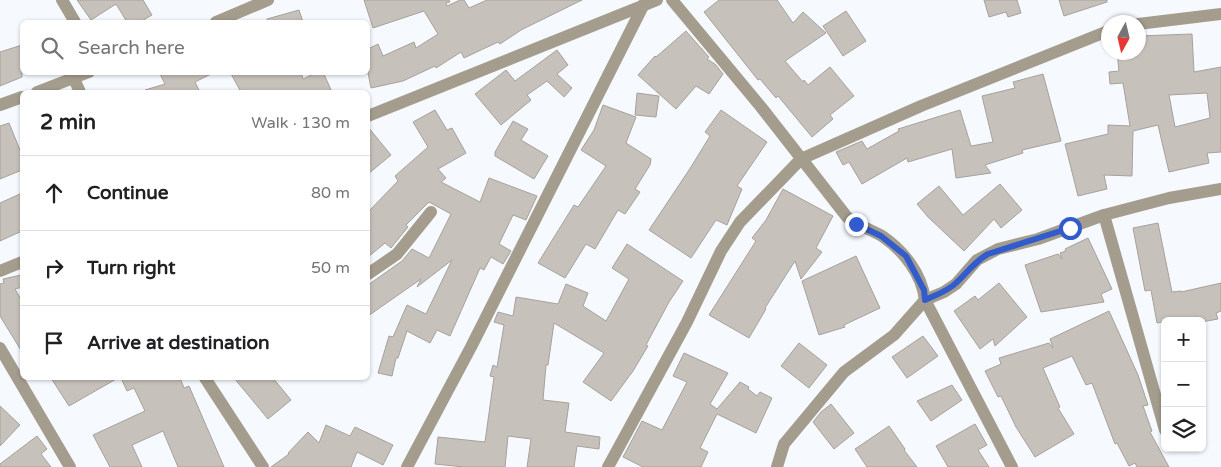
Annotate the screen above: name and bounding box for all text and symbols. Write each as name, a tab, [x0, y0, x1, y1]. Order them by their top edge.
north arrow	[1101, 15, 1146, 60]
search box	[20, 20, 370, 75]
icon: search	[38, 34, 66, 62]
text: Search here	[78, 37, 185, 59]
text: 2 min	[40, 110, 96, 135]
text: Walk · 130 m	[251, 113, 350, 133]
icon: ahead	[40, 179, 68, 207]
text: Continue	[87, 182, 169, 204]
text: 80 m	[311, 183, 350, 203]
route end	[845, 213, 868, 236]
route start	[1059, 217, 1082, 240]
icon: right	[40, 254, 68, 282]
text: Turn right	[87, 257, 175, 279]
text: 50 m	[311, 258, 350, 278]
map controls	[1161, 317, 1206, 452]
button: +	[1161, 317, 1206, 362]
icon: arrive	[40, 329, 68, 357]
text: Arrive at destination	[87, 332, 270, 354]
button: −	[1161, 362, 1206, 407]
button: layers	[1161, 407, 1206, 452]

